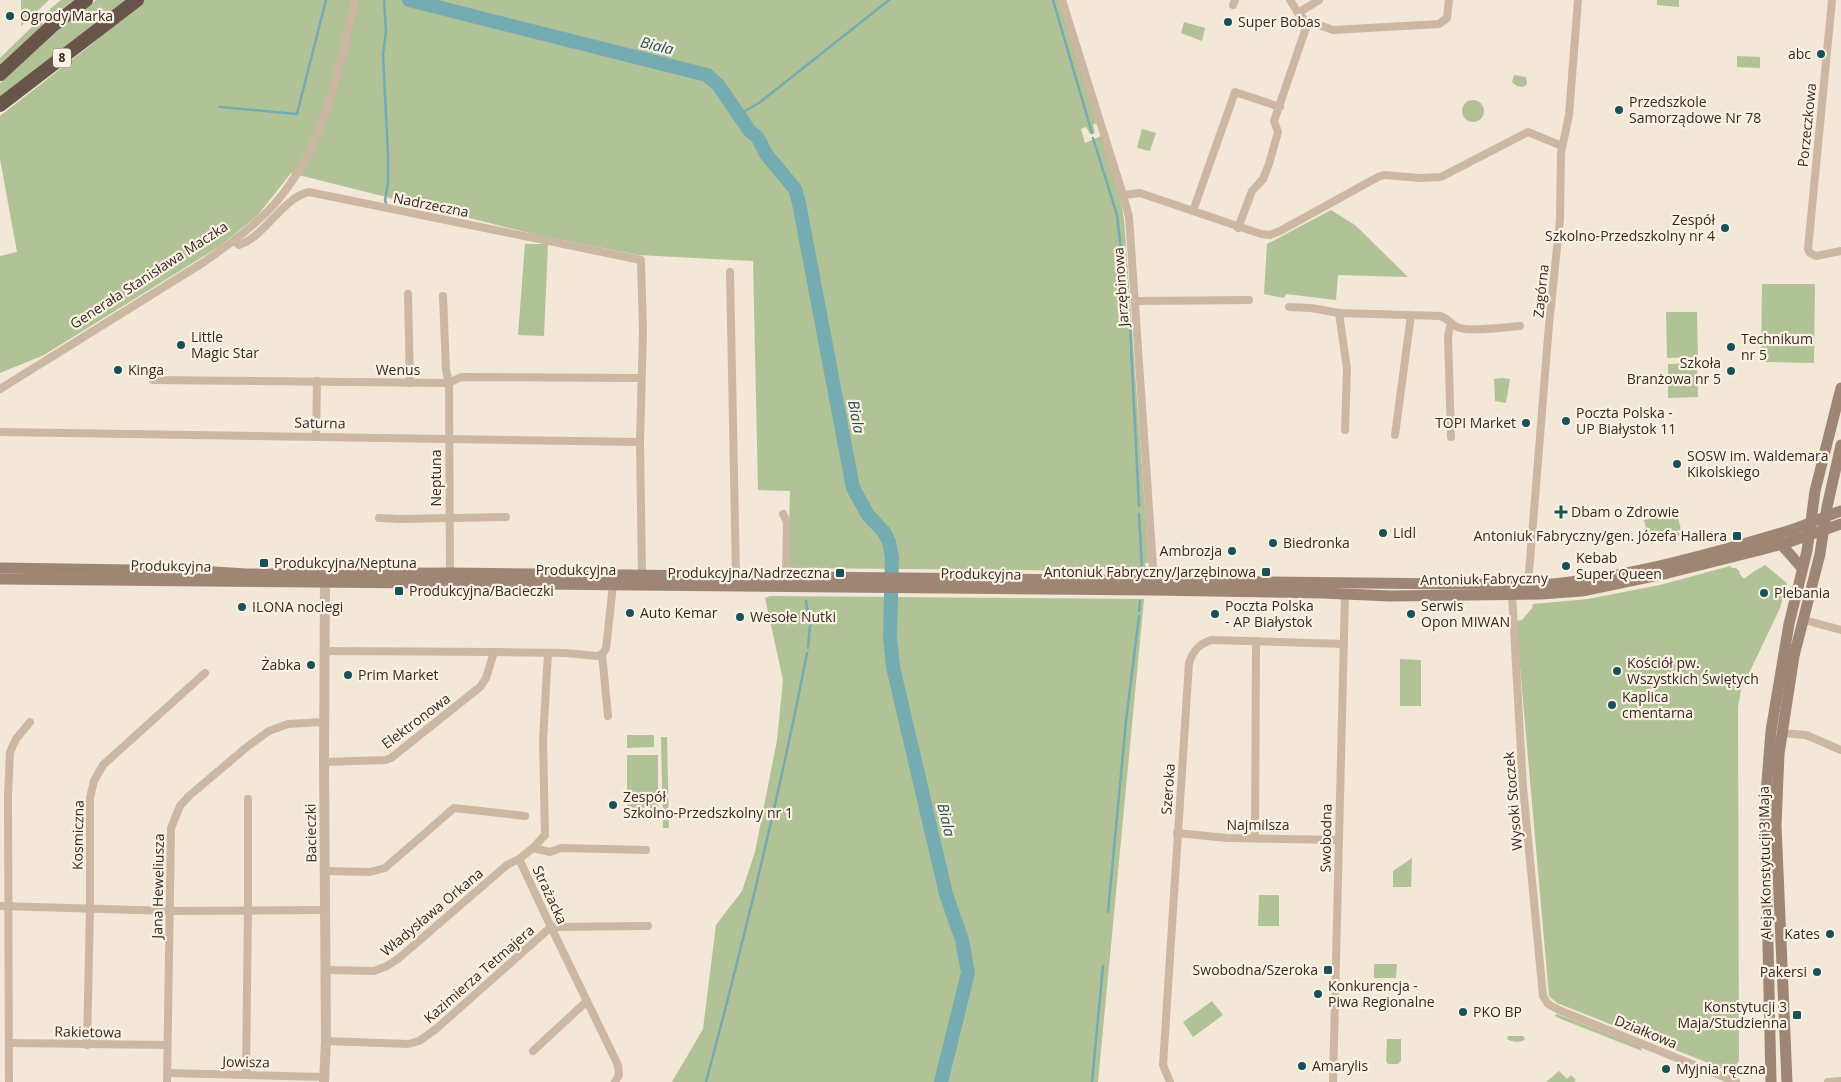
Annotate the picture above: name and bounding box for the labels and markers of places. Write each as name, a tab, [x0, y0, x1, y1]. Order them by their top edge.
place label: Ogrody Marka	[20, 6, 113, 25]
marker: Ogrody Marka	[4, 10, 16, 22]
place label: Super Bobas	[1238, 12, 1321, 31]
marker: Super Bobas	[1222, 16, 1234, 28]
place label: abc	[1788, 44, 1811, 63]
marker: abc	[1815, 48, 1827, 60]
place label: Przedszkole Samorządowe Nr 78	[1629, 92, 1761, 127]
marker: Przedszkole Samorządowe Nr 78	[1613, 104, 1625, 116]
place label: Zespół Szkolno-Przedszkolny nr 4	[1545, 210, 1715, 245]
marker: Zespół Szkolno-Przedszkolny nr 4	[1719, 222, 1731, 234]
place label: Little Magic Star	[191, 327, 259, 362]
place label: Technikum nr 5	[1741, 329, 1813, 364]
marker: Little Magic Star	[175, 339, 187, 351]
marker: Technikum nr 5	[1725, 341, 1737, 353]
place label: Szkoła Branżowa nr 5	[1627, 353, 1721, 388]
place label: Kinga	[128, 360, 164, 379]
marker: Kinga	[112, 364, 124, 376]
marker: Szkoła Branżowa nr 5	[1725, 365, 1737, 377]
place label: Poczta Polska - UP Białystok 11	[1576, 403, 1676, 438]
place label: TOPI Market	[1435, 413, 1516, 432]
marker: Poczta Polska - UP Białystok 11	[1560, 415, 1572, 427]
marker: TOPI Market	[1520, 417, 1532, 429]
place label: SOSW im. Waldemara Kikolskiego	[1687, 446, 1829, 481]
marker: SOSW im. Waldemara Kikolskiego	[1671, 458, 1683, 470]
place label: Dbam o Zdrowie	[1571, 502, 1679, 521]
marker: Dbam o Zdrowie	[1555, 506, 1567, 518]
place label: Lidl	[1393, 523, 1416, 542]
place label: Antoniuk Fabryczny/gen. Józefa Hallera	[1474, 526, 1727, 545]
marker: Lidl	[1377, 527, 1389, 539]
marker: Antoniuk Fabryczny/gen. Józefa Hallera	[1731, 530, 1743, 542]
place label: Biedronka	[1283, 533, 1350, 552]
marker: Biedronka	[1267, 537, 1279, 549]
place label: Ambrozja	[1160, 541, 1222, 560]
marker: Ambrozja	[1226, 545, 1238, 557]
place label: Kebab Super Queen	[1576, 548, 1662, 583]
place label: Produkcyjna/Neptuna	[274, 553, 417, 572]
marker: Produkcyjna/Neptuna	[258, 557, 270, 569]
marker: Kebab Super Queen	[1560, 560, 1572, 572]
place label: Antoniuk Fabryczny/Jarzębinowa	[1044, 562, 1256, 581]
place label: Produkcyjna/Nadrzeczna	[668, 563, 830, 582]
marker: Antoniuk Fabryczny/Jarzębinowa	[1260, 566, 1272, 578]
marker: Produkcyjna/Nadrzeczna	[834, 567, 846, 579]
place label: Produkcyjna/Bacieczki	[409, 581, 554, 600]
place label: Plebania	[1774, 583, 1830, 602]
marker: Produkcyjna/Bacieczki	[393, 585, 405, 597]
marker: Plebania	[1758, 587, 1770, 599]
place label: Poczta Polska - AP Białystok	[1225, 596, 1314, 631]
place label: Serwis Opon MIWAN	[1421, 596, 1510, 631]
place label: ILONA noclegi	[252, 597, 343, 616]
marker: ILONA noclegi	[236, 601, 248, 613]
place label: Auto Kemar	[640, 603, 718, 622]
marker: Auto Kemar	[624, 607, 636, 619]
place label: Wesołe Nutki	[750, 607, 836, 626]
marker: Poczta Polska - AP Białystok	[1209, 608, 1221, 620]
marker: Serwis Opon MIWAN	[1405, 608, 1417, 620]
marker: Wesołe Nutki	[734, 611, 746, 623]
place label: Kościół pw. Wszystkich Świętych	[1627, 653, 1759, 688]
place label: Żabka	[262, 655, 301, 674]
marker: Żabka	[305, 659, 317, 671]
place label: Prim Market	[358, 665, 439, 684]
marker: Kościół pw. Wszystkich Świętych	[1611, 665, 1623, 677]
marker: Prim Market	[342, 669, 354, 681]
place label: Kaplica cmentarna	[1622, 687, 1693, 722]
marker: Kaplica cmentarna	[1606, 699, 1618, 711]
place label: Zespół Szkolno-Przedszkolny nr 1	[623, 787, 793, 822]
marker: Zespół Szkolno-Przedszkolny nr 1	[607, 799, 619, 811]
place label: Kates	[1784, 924, 1820, 943]
marker: Kates	[1824, 928, 1836, 940]
place label: Swobodna/Szeroka	[1193, 960, 1318, 979]
place label: Pakersi	[1760, 962, 1807, 981]
marker: Swobodna/Szeroka	[1322, 964, 1334, 976]
marker: Pakersi	[1811, 966, 1823, 978]
place label: Konkurencja - Piwa Regionalne	[1328, 976, 1435, 1011]
marker: Konkurencja - Piwa Regionalne	[1312, 988, 1324, 1000]
place label: Konstytucji 3 Maja/Studzienna	[1677, 997, 1787, 1032]
place label: PKO BP	[1473, 1002, 1522, 1021]
marker: PKO BP	[1457, 1006, 1469, 1018]
marker: Konstytucji 3 Maja/Studzienna	[1791, 1009, 1803, 1021]
place label: Amarylis	[1312, 1056, 1368, 1075]
place label: Myjnia ręczna	[1676, 1059, 1766, 1078]
marker: Amarylis	[1296, 1060, 1308, 1072]
marker: Myjnia ręczna	[1660, 1063, 1672, 1075]

